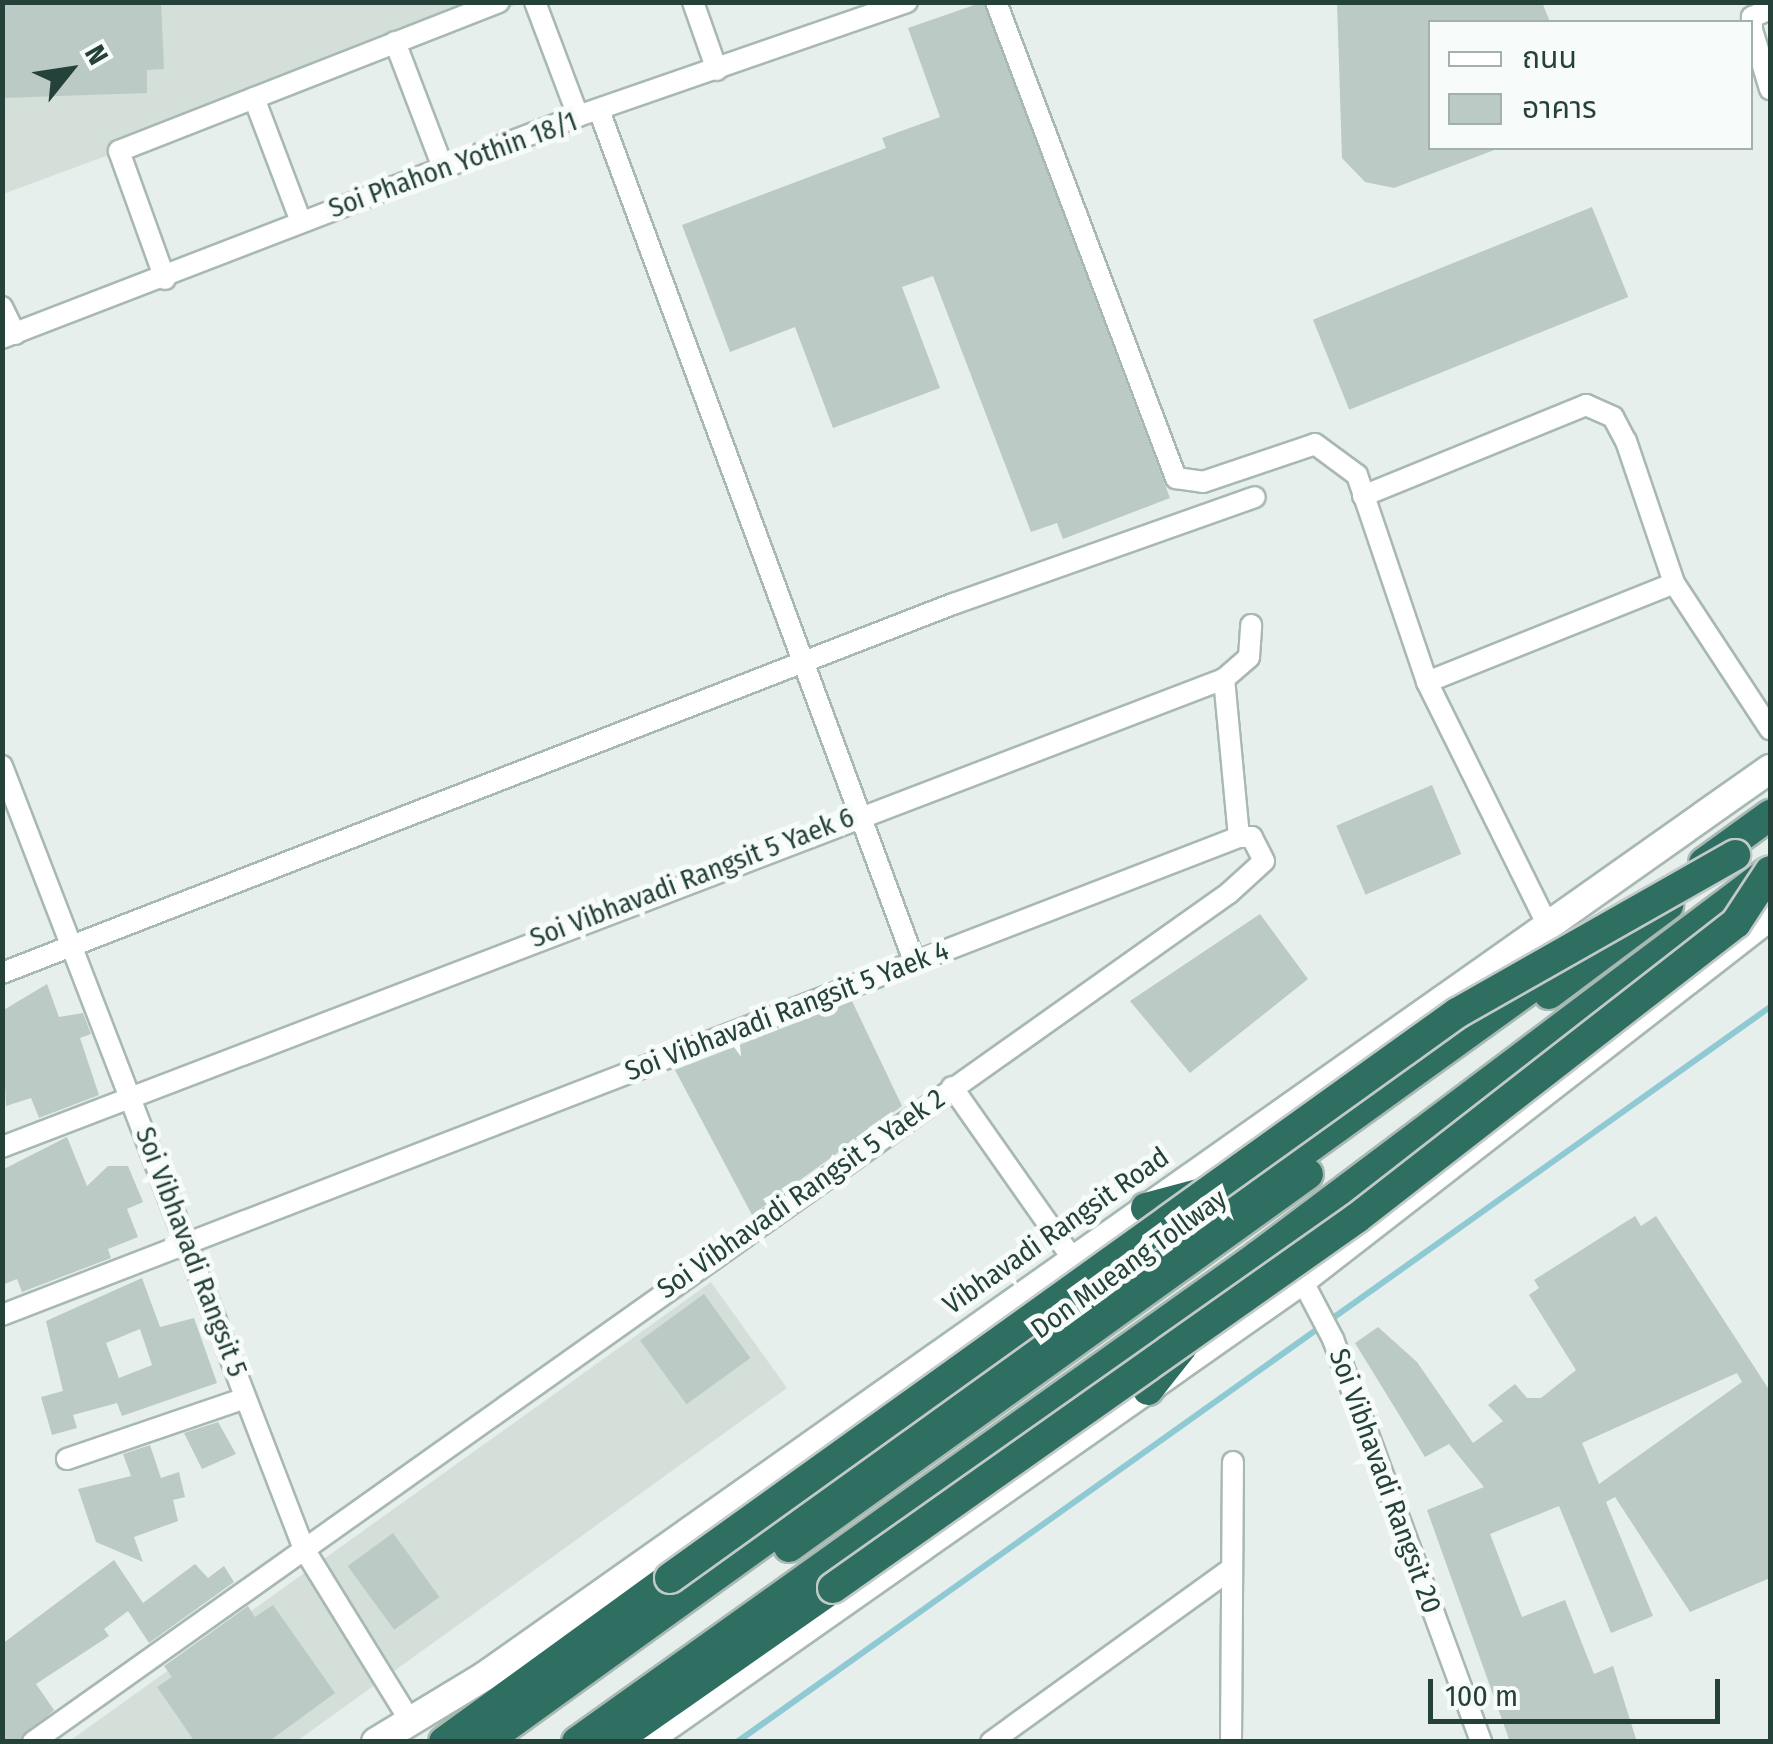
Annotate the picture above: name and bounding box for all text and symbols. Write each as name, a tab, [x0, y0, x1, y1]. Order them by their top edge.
north arrow	[20, 20, 120, 120]
legend	[1428, 20, 1753, 150]
text: N	[78, 39, 115, 70]
text: ถนน	[1522, 40, 1577, 76]
text: อาคาร	[1522, 90, 1597, 126]
street label: Soi Phahon Yothin 18/1	[324, 104, 582, 226]
street label: Soi Vibhavadi Rangsit 5 Yaek 6	[525, 801, 859, 955]
street label: Soi Vibhavadi Rangsit 5 Yaek 4	[620, 934, 954, 1088]
street label: Soi Vibhavadi Rangsit 5 Yaek 2	[651, 1082, 951, 1306]
street label: Soi Vibhavadi Rangsit 5	[128, 1122, 254, 1382]
street label: Vibhavadi Rangsit Road	[937, 1140, 1175, 1322]
street label: Don Mueang Tollway	[1025, 1182, 1233, 1346]
street label: Soi Vibhavadi Rangsit 20	[1321, 1344, 1449, 1618]
scale bar	[1433, 1659, 1726, 1721]
text: 100 m	[1445, 1678, 1518, 1714]

